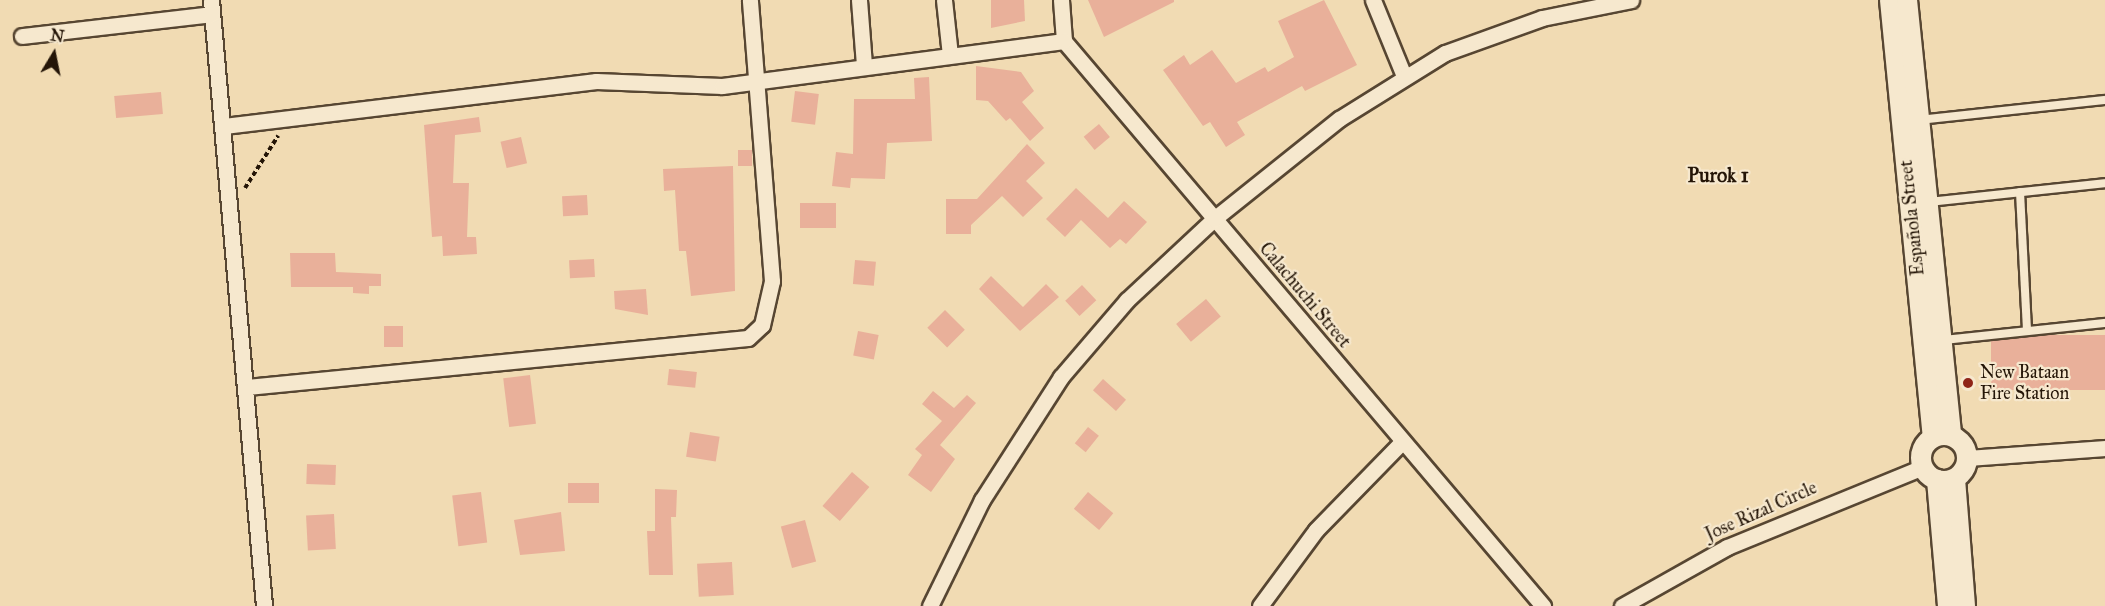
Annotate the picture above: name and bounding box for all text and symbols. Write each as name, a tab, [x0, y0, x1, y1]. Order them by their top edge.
north arrow	[24, 24, 84, 84]
text: N	[49, 25, 66, 46]
street label: Española Street	[1895, 159, 1929, 277]
district label: Purok 1	[1687, 163, 1749, 187]
street label: Calachuchi Street	[1255, 238, 1355, 352]
place label: New Bataan Fire Station	[1980, 362, 2069, 404]
marker: New Bataan Fire Station	[1961, 376, 1975, 390]
street label: Jose Rizal Circle	[1702, 477, 1820, 545]

